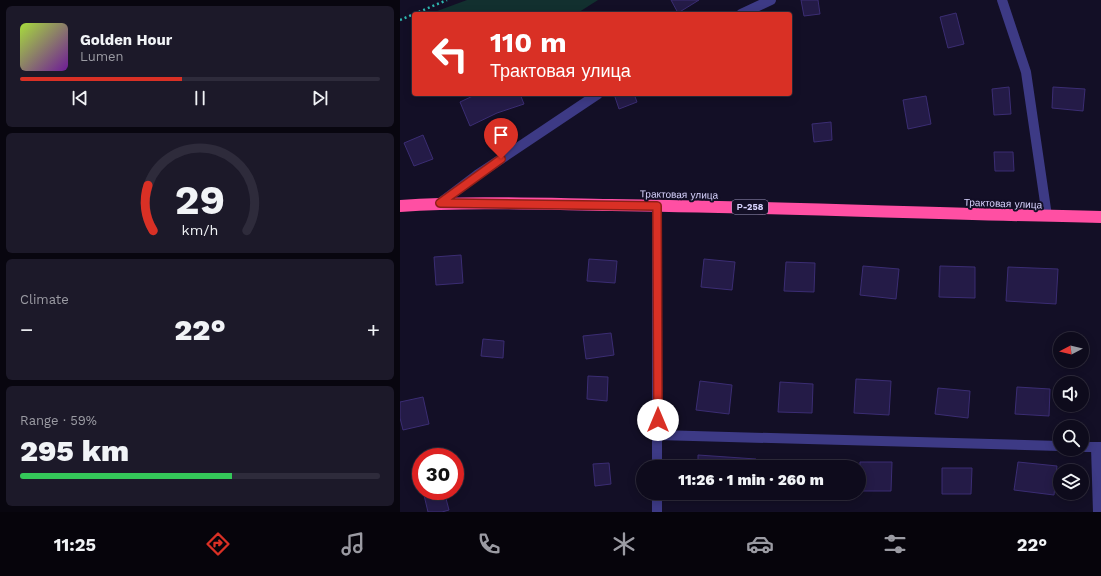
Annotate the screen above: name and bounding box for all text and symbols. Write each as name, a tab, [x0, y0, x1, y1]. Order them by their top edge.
text: 110 m	[490, 26, 567, 59]
icon: left	[424, 28, 476, 80]
text: Golden Hour	[80, 31, 172, 49]
text: Lumen	[80, 49, 124, 64]
text: Трактовая улица	[490, 60, 631, 81]
icon: previous	[69, 87, 91, 109]
icon: pause	[189, 87, 211, 109]
icon: next	[309, 87, 331, 109]
pin	[484, 118, 518, 159]
icon: arrive	[490, 124, 512, 146]
text: 29	[175, 175, 225, 224]
street label: Трактовая улица	[640, 188, 719, 201]
street label: Трактовая улица	[964, 197, 1043, 210]
road number: Р-258	[732, 200, 768, 214]
text: km/h	[182, 221, 218, 237]
text: Climate	[20, 292, 69, 307]
text: 22°	[174, 312, 226, 347]
text: −	[20, 317, 33, 342]
text: +	[367, 317, 380, 342]
north arrow	[1053, 332, 1089, 368]
map controls	[1053, 332, 1089, 500]
button: sound	[1053, 376, 1089, 412]
position arrow	[637, 399, 679, 441]
text: Range · 59%	[20, 413, 97, 428]
button: search	[1053, 420, 1089, 456]
text: 295 km	[20, 433, 129, 468]
speed limit sign: 30	[412, 448, 464, 500]
button: layers	[1053, 464, 1089, 500]
text: 11:26 · 1 min · 260 m	[678, 471, 824, 489]
icon: directions	[204, 530, 232, 558]
icon: music	[339, 530, 367, 558]
icon: phone	[475, 530, 503, 558]
icon: climate	[610, 530, 638, 558]
icon: car	[746, 530, 774, 558]
icon: filters	[881, 530, 909, 558]
text: 11:25	[54, 534, 96, 555]
text: 22°	[1017, 534, 1047, 555]

